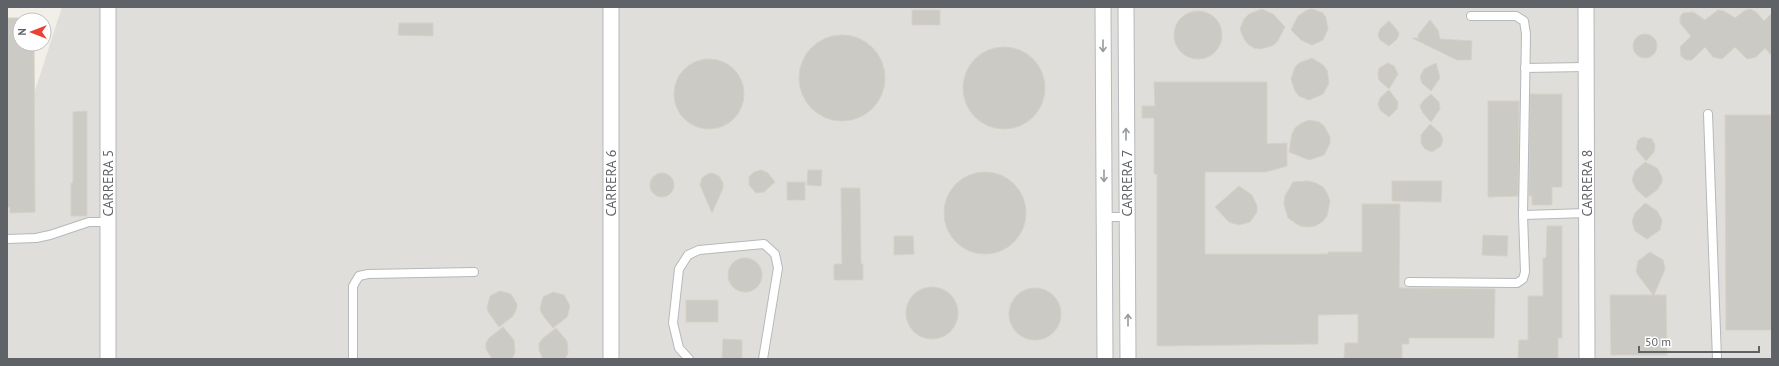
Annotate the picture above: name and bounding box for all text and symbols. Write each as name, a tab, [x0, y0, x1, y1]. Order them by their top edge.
north arrow	[12, 12, 52, 52]
text: N	[15, 28, 29, 36]
one-way arrow	[1099, 39, 1107, 52]
one-way arrow	[1123, 128, 1130, 141]
street label: CARRERA 5	[99, 150, 117, 216]
street label: CARRERA 6	[602, 150, 620, 216]
street label: CARRERA 7	[1118, 150, 1136, 216]
street label: CARRERA 8	[1578, 150, 1596, 216]
one-way arrow	[1100, 169, 1108, 182]
one-way arrow	[1124, 314, 1131, 327]
scale bar	[1639, 328, 1759, 354]
text: 50 m	[1645, 334, 1671, 349]

